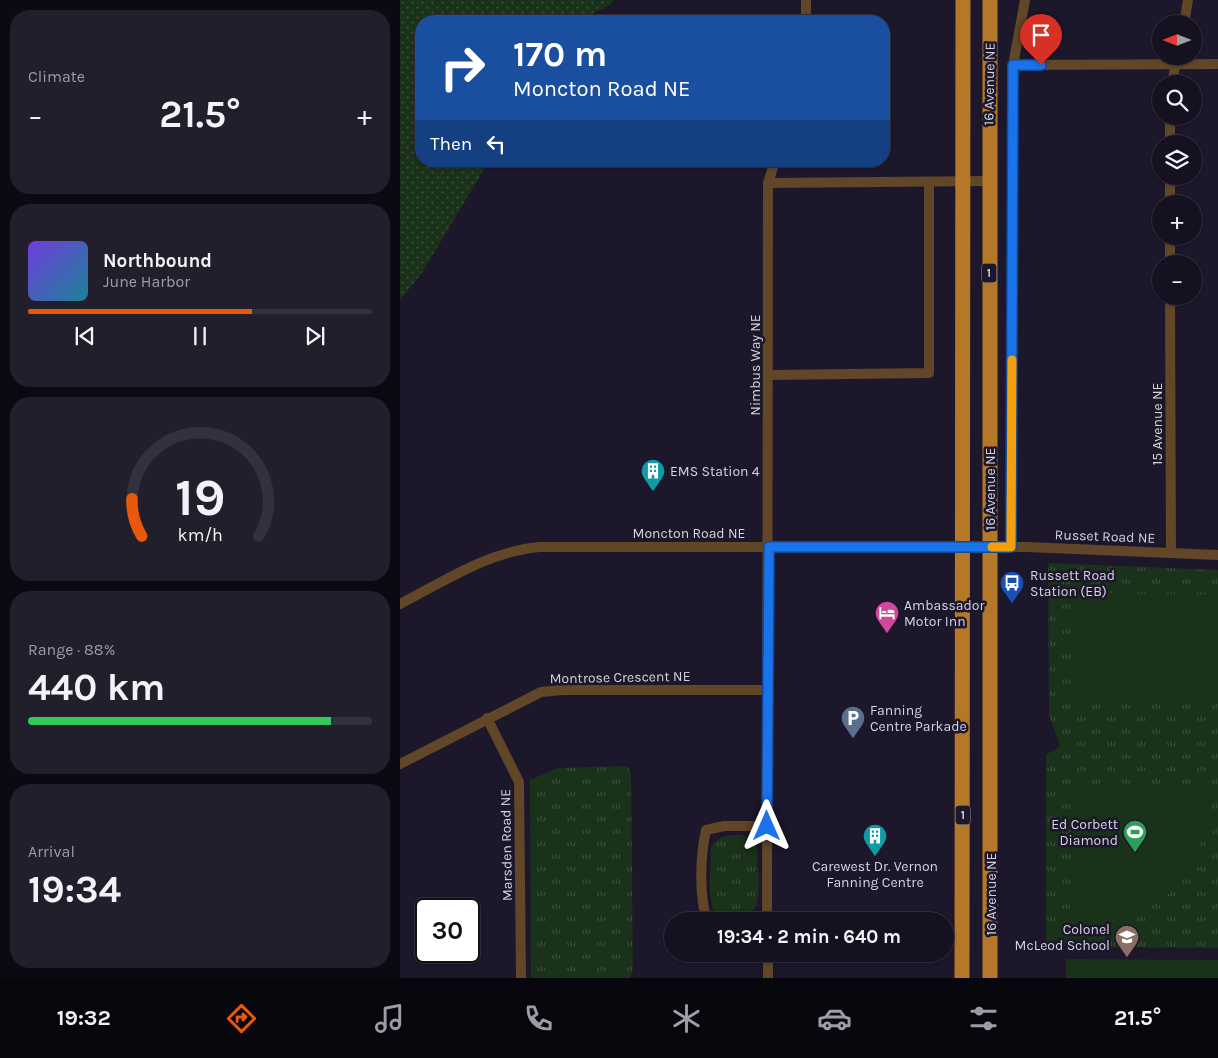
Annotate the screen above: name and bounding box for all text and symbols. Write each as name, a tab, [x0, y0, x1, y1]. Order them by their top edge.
pin	[1020, 14, 1062, 65]
north arrow	[1152, 15, 1202, 65]
map controls	[1152, 15, 1202, 305]
icon: arrive	[1027, 21, 1055, 49]
text: 170 m	[513, 34, 607, 75]
icon: right	[430, 35, 495, 100]
street label: 16 Avenue NE	[980, 42, 999, 126]
text: Climate	[28, 67, 85, 86]
button: search	[1152, 75, 1202, 125]
text: Moncton Road NE	[513, 76, 690, 102]
text: 21.5°	[159, 92, 241, 137]
text: −	[28, 99, 43, 132]
text: +	[357, 99, 372, 132]
icon: left	[482, 130, 510, 158]
text: Then	[430, 133, 472, 155]
button: layers	[1152, 135, 1202, 185]
button: +	[1152, 195, 1202, 245]
text: Northbound	[103, 250, 212, 272]
button: −	[1152, 255, 1202, 305]
road number: 1	[982, 264, 996, 282]
text: June Harbor	[103, 272, 190, 291]
street label: Nimbus Way NE	[747, 314, 764, 416]
icon: previous	[71, 322, 99, 350]
icon: pause	[186, 322, 214, 350]
icon: next	[301, 322, 329, 350]
street label: 15 Avenue NE	[1149, 383, 1166, 465]
street label: 16 Avenue NE	[982, 448, 999, 530]
building icon: EMS Station 4	[640, 458, 666, 492]
place label: EMS Station 4	[670, 463, 760, 480]
text: 19	[175, 467, 225, 528]
text: km/h	[177, 525, 223, 546]
street label: Moncton Road NE	[633, 525, 745, 542]
street label: Russet Road NE	[1054, 526, 1156, 547]
place label: Russett Road Station (EB)	[1030, 567, 1115, 600]
bus stop icon: Russett Road Station (EB)	[999, 570, 1025, 604]
place label: Ambassador Motor Inn	[904, 597, 986, 630]
hotel icon: Ambassador Motor Inn	[874, 600, 900, 634]
text: Range · 88%	[28, 640, 115, 659]
text: 440 km	[28, 665, 165, 710]
street label: Montrose Crescent NE	[549, 668, 691, 687]
place label: Fanning Centre Parkade	[870, 702, 967, 735]
parking icon: Fanning Centre Parkade	[840, 705, 866, 739]
street label: Marsden Road NE	[497, 789, 516, 901]
position arrow	[740, 799, 792, 851]
road number: 1	[956, 806, 970, 824]
place label: Ed Corbett Diamond	[1051, 816, 1118, 849]
sports icon: Ed Corbett Diamond	[1122, 819, 1148, 853]
building icon: Carewest Dr. Vernon Fanning Centre	[862, 823, 888, 857]
text: Arrival	[28, 842, 75, 861]
street label: 16 Avenue NE	[983, 853, 1000, 935]
place label: Carewest Dr. Vernon Fanning Centre	[812, 858, 938, 891]
text: 19:34	[28, 867, 121, 912]
speed limit sign: 30	[415, 898, 480, 963]
place label: Colonel McLeod School	[1015, 921, 1110, 954]
school or university icon: Colonel McLeod School	[1114, 924, 1140, 958]
text: 19:34 · 2 min · 640 m	[717, 926, 901, 948]
icon: directions	[224, 1001, 259, 1036]
icon: music	[372, 1001, 407, 1036]
icon: phone	[521, 1001, 556, 1036]
icon: climate	[669, 1001, 704, 1036]
icon: car	[817, 1001, 852, 1036]
icon: filters	[966, 1001, 1001, 1036]
text: 19:32	[57, 1005, 111, 1031]
text: 21.5°	[1114, 1005, 1161, 1031]

